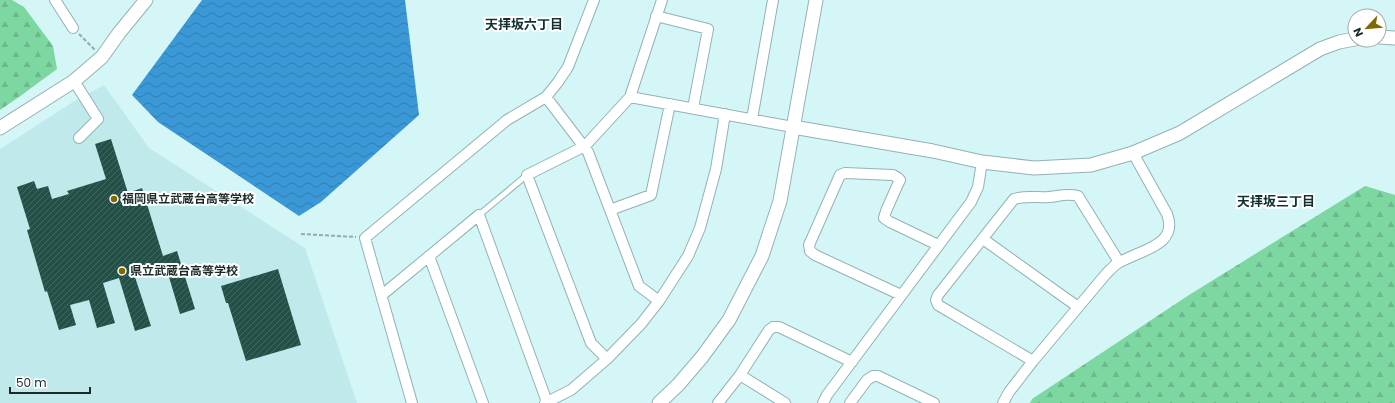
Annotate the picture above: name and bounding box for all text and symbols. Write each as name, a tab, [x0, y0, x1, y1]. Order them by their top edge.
north arrow	[1347, 8, 1387, 48]
district label: 天拝坂六丁目	[485, 15, 563, 34]
text: N	[1349, 25, 1367, 40]
place label: 福岡県立武蔵台高等学校	[122, 190, 254, 207]
district label: 天拝坂三丁目	[1237, 192, 1315, 211]
marker: 福岡県立武蔵台高等学校	[109, 194, 119, 204]
place label: 県立武蔵台高等学校	[130, 262, 238, 279]
marker: 県立武蔵台高等学校	[117, 266, 127, 276]
scale bar	[10, 369, 90, 395]
text: 50 m	[16, 374, 47, 391]

